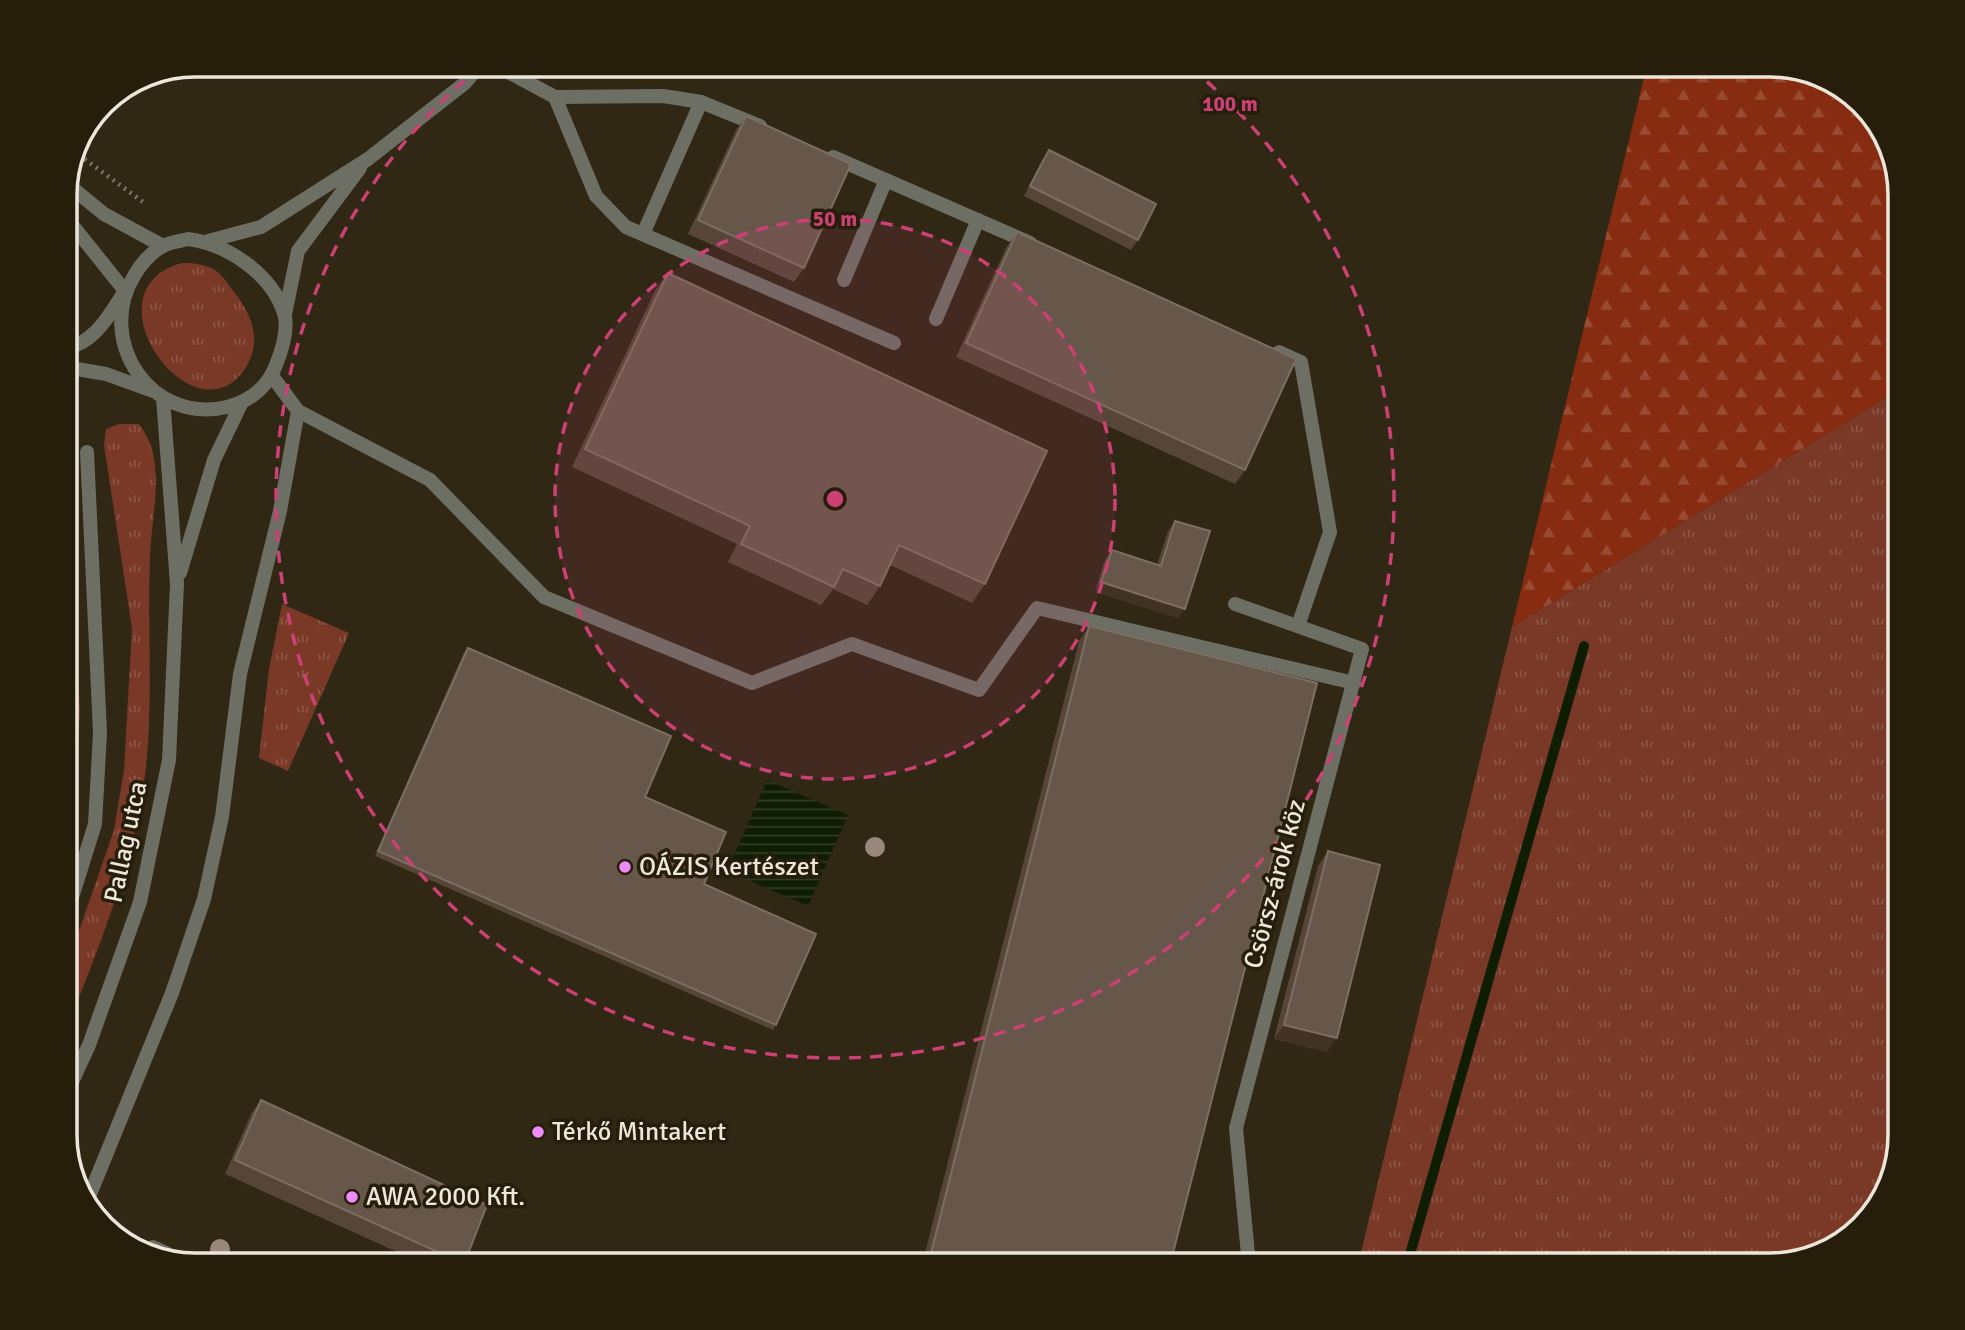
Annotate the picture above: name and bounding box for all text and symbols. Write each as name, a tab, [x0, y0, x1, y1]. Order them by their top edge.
text: 100 m	[1202, 91, 1258, 117]
text: 50 m	[813, 206, 857, 232]
centre of rings	[823, 487, 847, 511]
street label: Pallag utca	[98, 778, 154, 906]
street label: Csörsz-árok köz	[1237, 796, 1313, 972]
place label: OÁZIS Kertészet	[639, 851, 819, 883]
marker: OÁZIS Kertészet	[617, 859, 633, 875]
place label: Térkő Mintakert	[552, 1116, 726, 1148]
marker: Térkő Mintakert	[530, 1124, 546, 1140]
place label: AWA 2000 Kft.	[366, 1181, 525, 1213]
marker: AWA 2000 Kft.	[344, 1189, 360, 1205]

